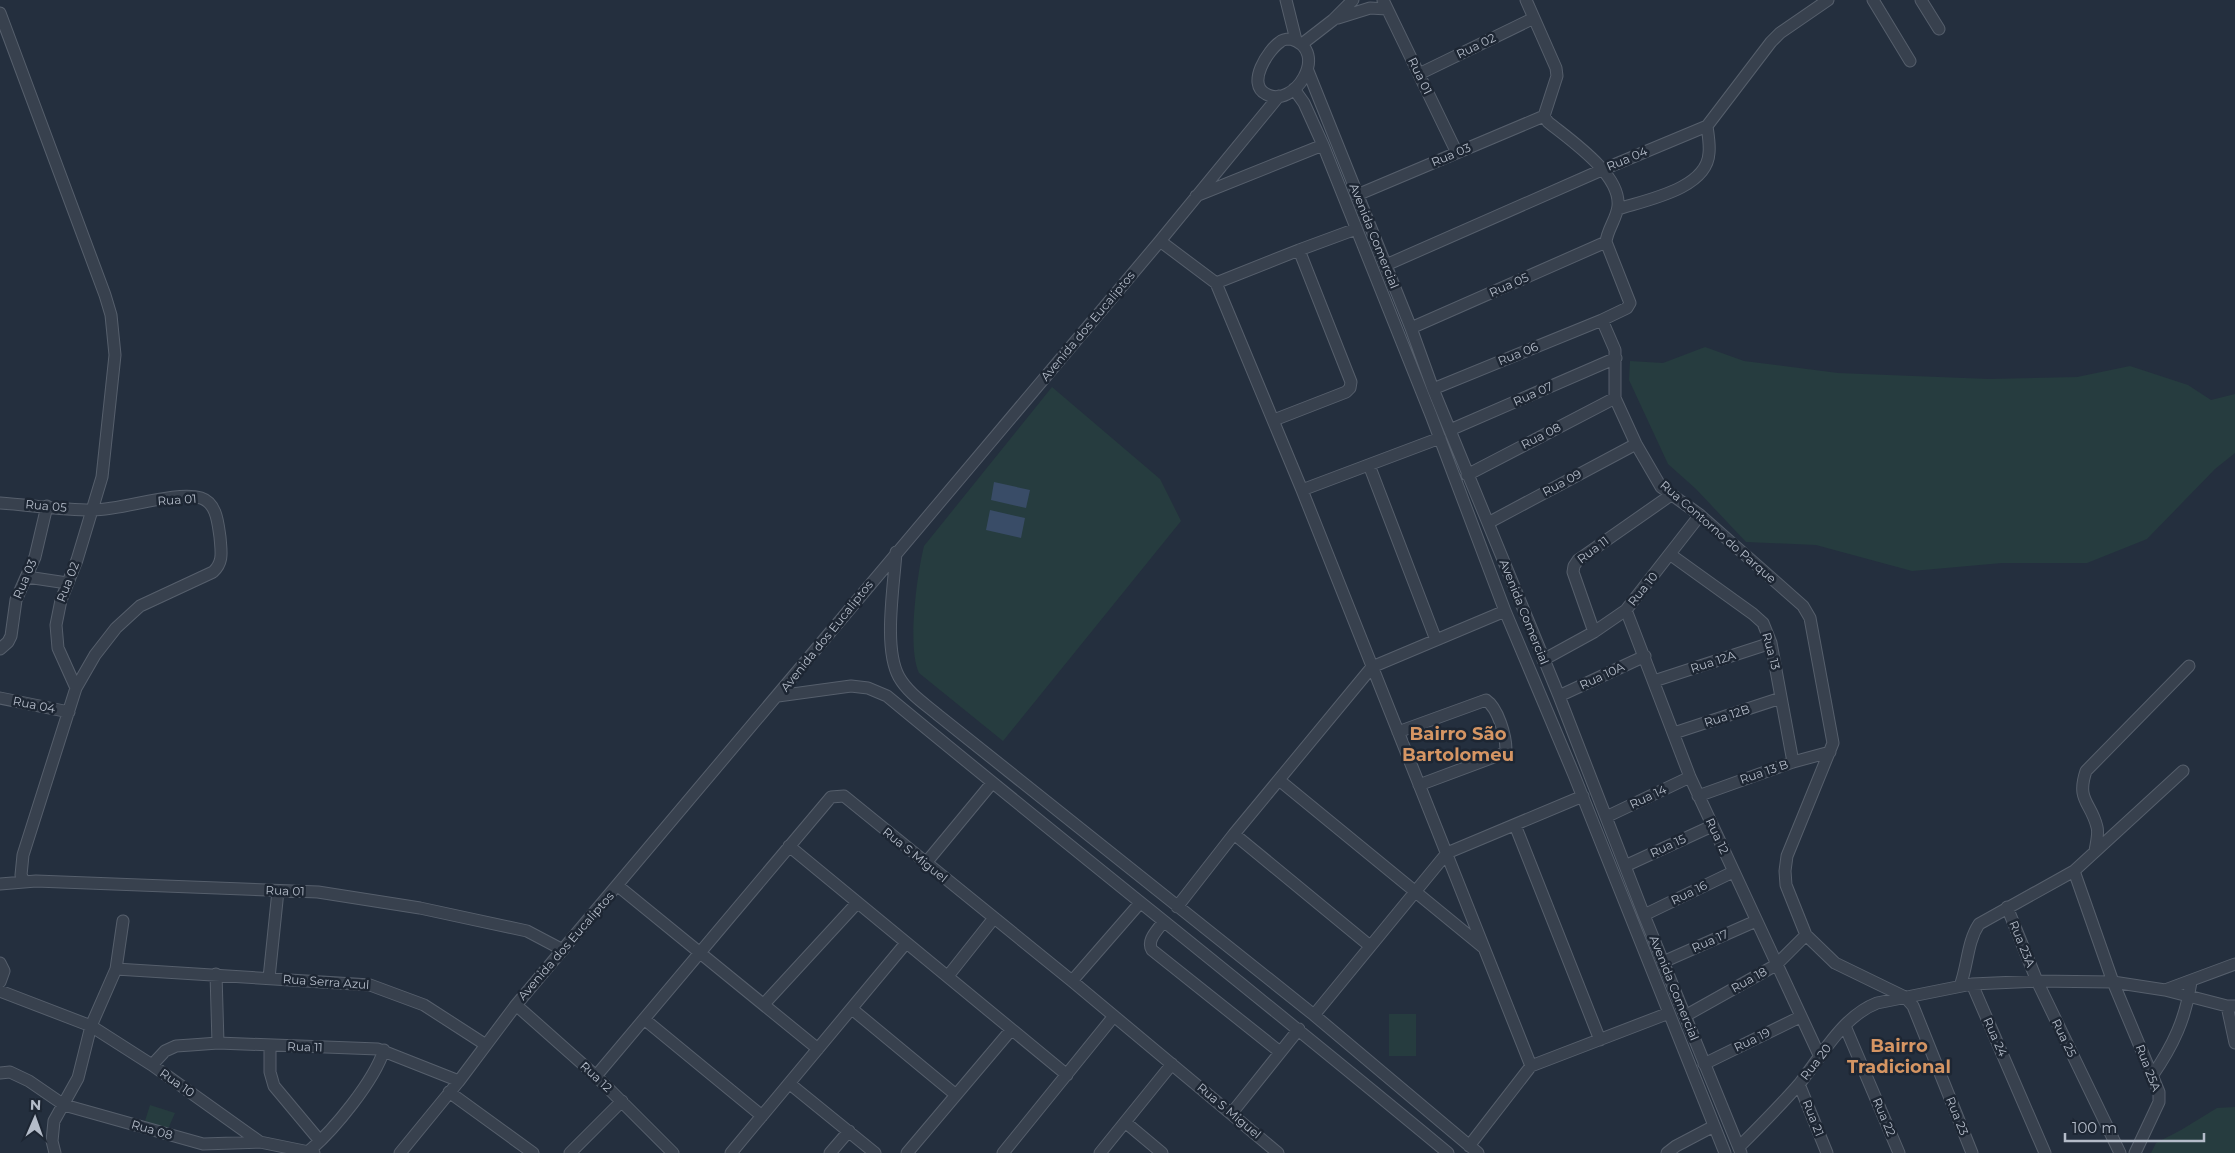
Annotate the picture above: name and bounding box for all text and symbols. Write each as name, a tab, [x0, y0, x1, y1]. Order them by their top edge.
street label: Rua 02	[1454, 30, 1498, 61]
street label: Rua 01	[1405, 55, 1436, 97]
street label: Rua 03	[1429, 139, 1473, 170]
street label: Rua 04	[1604, 143, 1650, 174]
street label: Avenida Comercial	[1346, 181, 1402, 291]
street label: Avenida dos Eucaliptos	[1037, 268, 1138, 384]
street label: Rua 05	[1487, 269, 1531, 300]
street label: Rua 06	[1495, 339, 1540, 368]
street label: Rua 07	[1511, 378, 1555, 409]
street label: Rua 08	[1518, 419, 1563, 452]
street label: Rua 09	[1540, 466, 1584, 499]
street label: Rua Contorno do Parque	[1657, 477, 1779, 586]
street label: Rua 01	[157, 491, 197, 508]
street label: Rua 05	[25, 496, 68, 515]
street label: Rua 11	[1574, 533, 1611, 566]
street label: Rua 03	[10, 557, 40, 601]
street label: Avenida Comercial	[1496, 557, 1552, 667]
street label: Rua 02	[53, 559, 82, 604]
street label: Rua 10	[1624, 569, 1661, 609]
street label: Avenida dos Eucaliptos	[777, 577, 876, 694]
street label: Rua 13	[1759, 631, 1784, 671]
street label: Rua 12A	[1688, 647, 1738, 676]
street label: Rua 10A	[1577, 658, 1627, 692]
street label: Rua 04	[12, 693, 57, 716]
street label: Rua 12B	[1702, 701, 1752, 730]
district label: Bairro São Bartolomeu	[1402, 723, 1514, 766]
street label: Rua 13 B	[1738, 756, 1790, 787]
street label: Rua 14	[1627, 781, 1669, 812]
street label: Rua 12	[1703, 815, 1732, 856]
street label: Rua S Miguel	[880, 824, 951, 885]
street label: Rua 15	[1647, 831, 1688, 860]
street label: Rua 16	[1668, 877, 1709, 908]
street label: Rua 01	[265, 882, 305, 899]
street label: Avenida dos Eucaliptos	[514, 888, 617, 1003]
street label: Rua 23A	[2006, 918, 2039, 970]
street label: Rua 17	[1689, 926, 1730, 955]
street label: Avenida Comercial	[1646, 933, 1702, 1043]
street label: Rua 18	[1728, 963, 1770, 996]
street label: Rua Serra Azul	[282, 971, 370, 992]
street label: Rua 24	[1980, 1015, 2011, 1059]
street label: Rua 25	[2049, 1016, 2080, 1059]
street label: Rua 19	[1731, 1024, 1772, 1055]
district label: Bairro Tradicional	[1847, 1035, 1951, 1078]
street label: Rua 11	[287, 1038, 323, 1055]
street label: Rua 20	[1797, 1041, 1834, 1083]
street label: Rua 25A	[2133, 1042, 2164, 1094]
street label: Rua 12	[577, 1058, 616, 1095]
street label: Rua 10	[157, 1065, 198, 1100]
street label: Rua S Miguel	[1194, 1080, 1264, 1142]
north arrow	[10, 1093, 60, 1143]
street label: Rua 23	[1943, 1094, 1972, 1138]
street label: Rua 22	[1870, 1095, 1899, 1139]
text: N	[29, 1096, 41, 1114]
street label: Rua 21	[1799, 1097, 1828, 1138]
scale bar	[2065, 1110, 2204, 1142]
street label: Rua 08	[130, 1116, 175, 1143]
text: 100 m	[2072, 1118, 2117, 1137]

